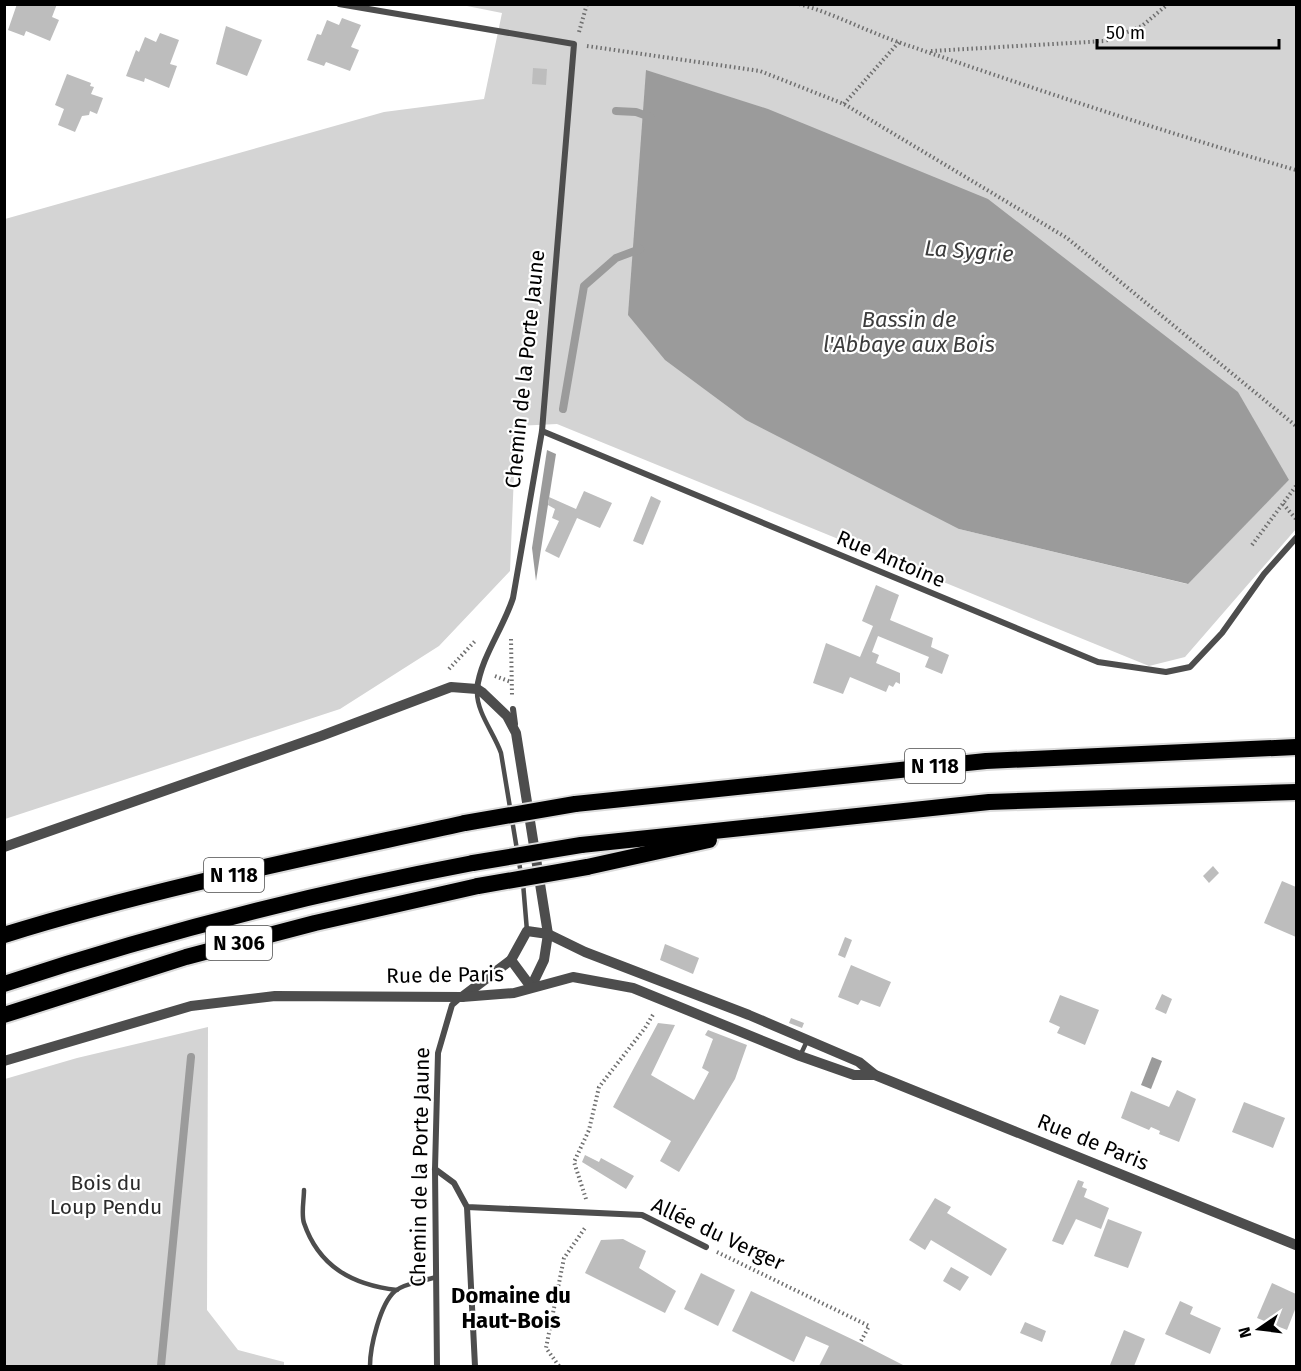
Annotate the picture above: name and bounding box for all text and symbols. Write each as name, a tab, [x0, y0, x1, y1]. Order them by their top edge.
scale bar	[1097, 12, 1278, 50]
text: 50 m	[1106, 22, 1145, 44]
water label: La Sygrie	[923, 234, 1015, 268]
street label: Chemin de la Porte Jaune	[500, 248, 550, 490]
water label: Bassin de l'Abbaye aux Bois	[823, 306, 995, 358]
street label: Rue Antoine	[833, 524, 949, 594]
road number: N 118	[905, 749, 965, 783]
road number: N 118	[204, 858, 264, 892]
road number: N 306	[206, 926, 272, 960]
street label: Rue de Paris	[386, 961, 504, 989]
street label: Chemin de la Porte Jaune	[405, 1047, 435, 1287]
street label: Rue de Paris	[1034, 1108, 1153, 1176]
park label: Bois du Loup Pendu	[50, 1170, 162, 1220]
street label: Allée du Verger	[647, 1192, 789, 1276]
district label: Domaine du Haut-Bois	[451, 1282, 571, 1334]
north arrow	[1229, 1299, 1289, 1359]
text: N	[1234, 1325, 1255, 1340]

